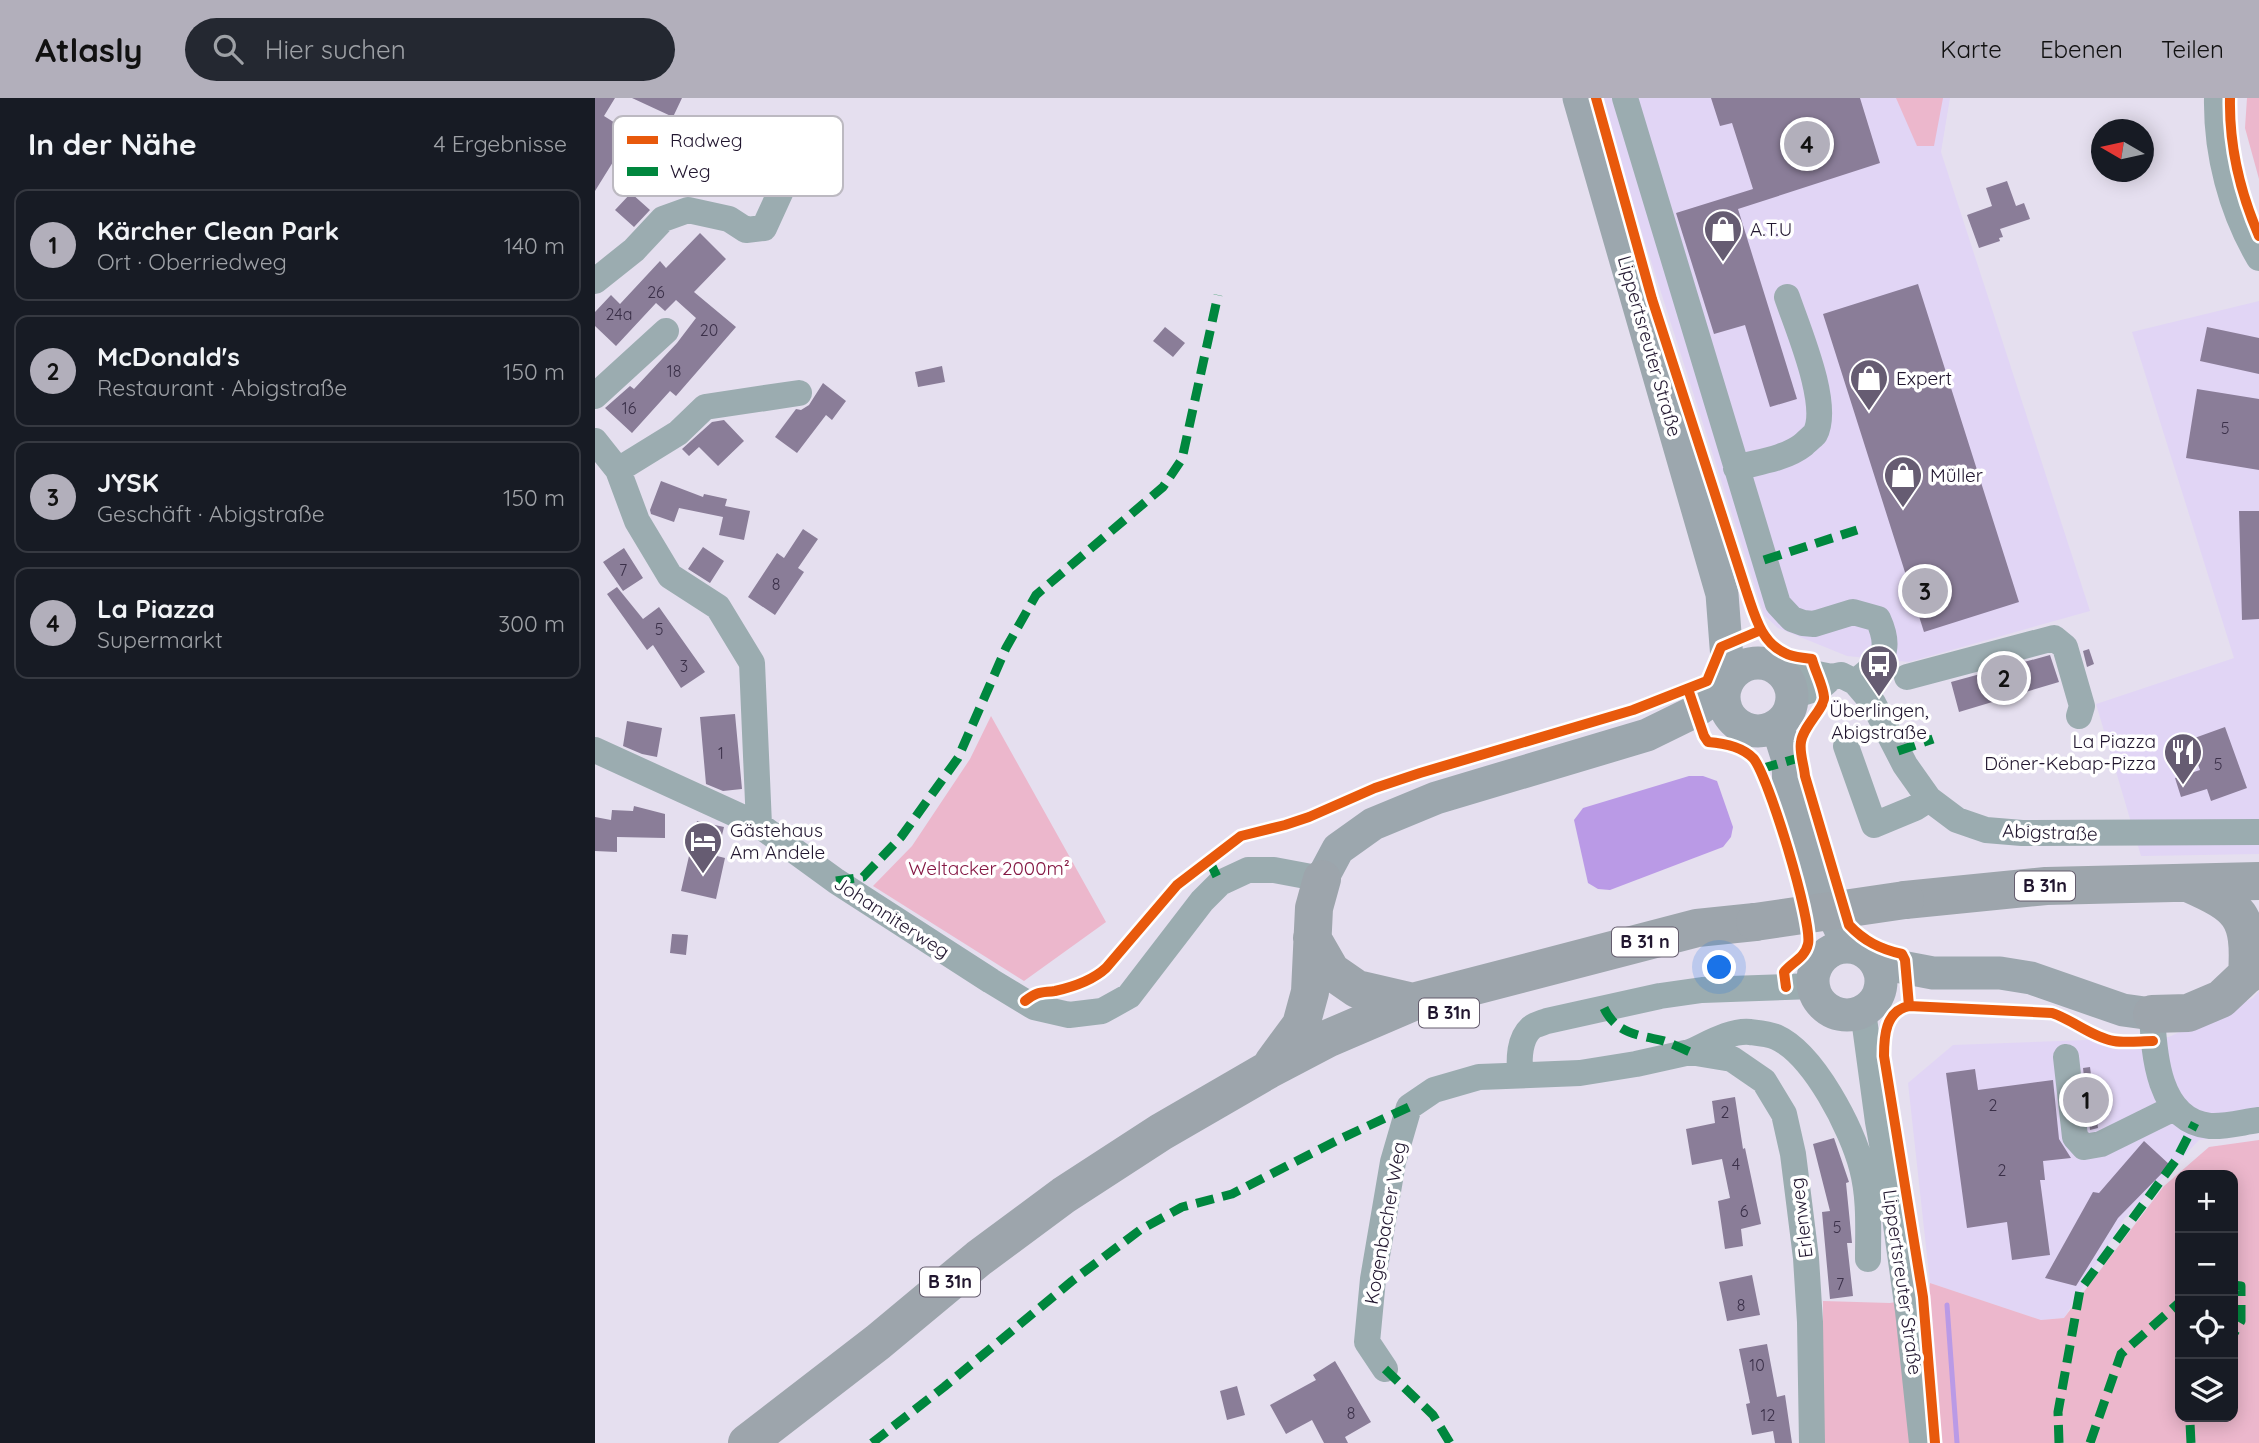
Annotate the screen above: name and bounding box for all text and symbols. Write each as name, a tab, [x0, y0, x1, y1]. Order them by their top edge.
search box	[185, 18, 675, 81]
text: Atlasly	[35, 29, 143, 70]
icon: search	[209, 30, 247, 68]
text: Hier suchen	[265, 33, 406, 66]
text: Karte	[1940, 34, 2002, 64]
text: Ebenen	[2040, 34, 2123, 64]
text: Teilen	[2161, 34, 2224, 64]
legend	[613, 116, 843, 196]
pin: 4	[1784, 118, 1830, 170]
north arrow	[2091, 119, 2154, 182]
text: In der Nähe	[28, 125, 197, 163]
text: Radweg	[670, 128, 743, 152]
text: 4 Ergebnisse	[433, 129, 567, 158]
text: Weg	[670, 159, 711, 183]
shop icon: A.T.U	[1702, 208, 1744, 263]
text: Kärcher Clean Park	[97, 214, 339, 247]
place label: A.T.U	[1750, 217, 1792, 241]
text: 1	[49, 231, 57, 260]
text: 140 m	[504, 231, 565, 260]
text: Ort · Oberriedweg	[97, 247, 287, 276]
street label: Lippertsreuter Straße	[1613, 253, 1687, 439]
house number: 26	[647, 282, 665, 302]
house number: 24a	[606, 304, 632, 324]
house number: 20	[700, 320, 718, 340]
text: McDonald's	[97, 340, 240, 373]
text: 2	[46, 357, 60, 386]
text: 150 m	[503, 357, 565, 386]
shop icon: Expert	[1848, 357, 1890, 412]
house number: 18	[667, 361, 681, 381]
place label: Expert	[1896, 366, 1952, 390]
text: Restaurant · Abigstraße	[97, 373, 347, 402]
house number: 16	[622, 398, 637, 418]
house number: 5	[2221, 418, 2229, 438]
shop icon: Müller	[1882, 454, 1924, 509]
place label: Müller	[1930, 463, 1984, 487]
text: JYSK	[97, 466, 159, 499]
text: 3	[47, 483, 59, 512]
text: 150 m	[503, 483, 565, 512]
text: Geschäft · Abigstraße	[97, 499, 325, 528]
house number: 7	[619, 560, 627, 580]
pin: 3	[1902, 565, 1948, 617]
house number: 8	[772, 574, 780, 594]
text: La Piazza	[97, 592, 215, 625]
text: 4	[46, 609, 60, 638]
text: 300 m	[498, 609, 565, 638]
house number: 5	[655, 619, 663, 639]
text: Supermarkt	[97, 625, 223, 654]
bus stop icon: Überlingen, Abigstraße	[1858, 643, 1900, 698]
pin: 2	[1981, 652, 2027, 704]
house number: 3	[680, 656, 688, 676]
place label: Überlingen, Abigstraße	[1829, 698, 1929, 744]
place label: La Piazza Döner-Kebap-Pizza	[1984, 729, 2156, 775]
restaurant icon: La Piazza Döner-Kebap-Pizza	[2162, 731, 2204, 786]
house number: 1	[718, 743, 724, 763]
house number: 5	[2214, 754, 2222, 774]
place label: Gästehaus Am Andele	[730, 818, 825, 864]
street label: Abigstraße	[2002, 818, 2098, 846]
hotel icon: Gästehaus Am Andele	[682, 820, 724, 875]
park label: Weltacker 2000m²	[908, 856, 1070, 880]
street label: Johanniterweg	[830, 871, 954, 963]
road number: B 31n	[2015, 872, 2075, 900]
road number: B 31 n	[1612, 928, 1678, 956]
your location	[1702, 950, 1736, 984]
road number: B 31n	[1419, 998, 1479, 1028]
pin: 1	[2063, 1074, 2109, 1126]
house number: 2	[1989, 1095, 1998, 1115]
house number: 2	[1721, 1102, 1730, 1122]
street label: Kogenbacher Weg	[1359, 1140, 1411, 1306]
house number: 4	[1732, 1154, 1740, 1174]
house number: 2	[1998, 1160, 2007, 1180]
map controls	[2175, 1170, 2238, 1422]
button: +	[2175, 1170, 2238, 1233]
street label: Erlenweg	[1784, 1176, 1818, 1260]
street label: Lippertsreuter Straße	[1878, 1188, 1928, 1376]
house number: 6	[1740, 1201, 1749, 1221]
house number: 5	[1833, 1217, 1841, 1237]
button: −	[2175, 1233, 2238, 1296]
road number: B 31n	[920, 1268, 980, 1296]
house number: 7	[1836, 1274, 1844, 1294]
house number: 8	[1737, 1295, 1745, 1315]
button: locate	[2175, 1296, 2238, 1359]
house number: 10	[1749, 1355, 1765, 1375]
button: layers	[2175, 1359, 2238, 1422]
house number: 8	[1347, 1403, 1355, 1423]
house number: 12	[1761, 1405, 1776, 1425]

